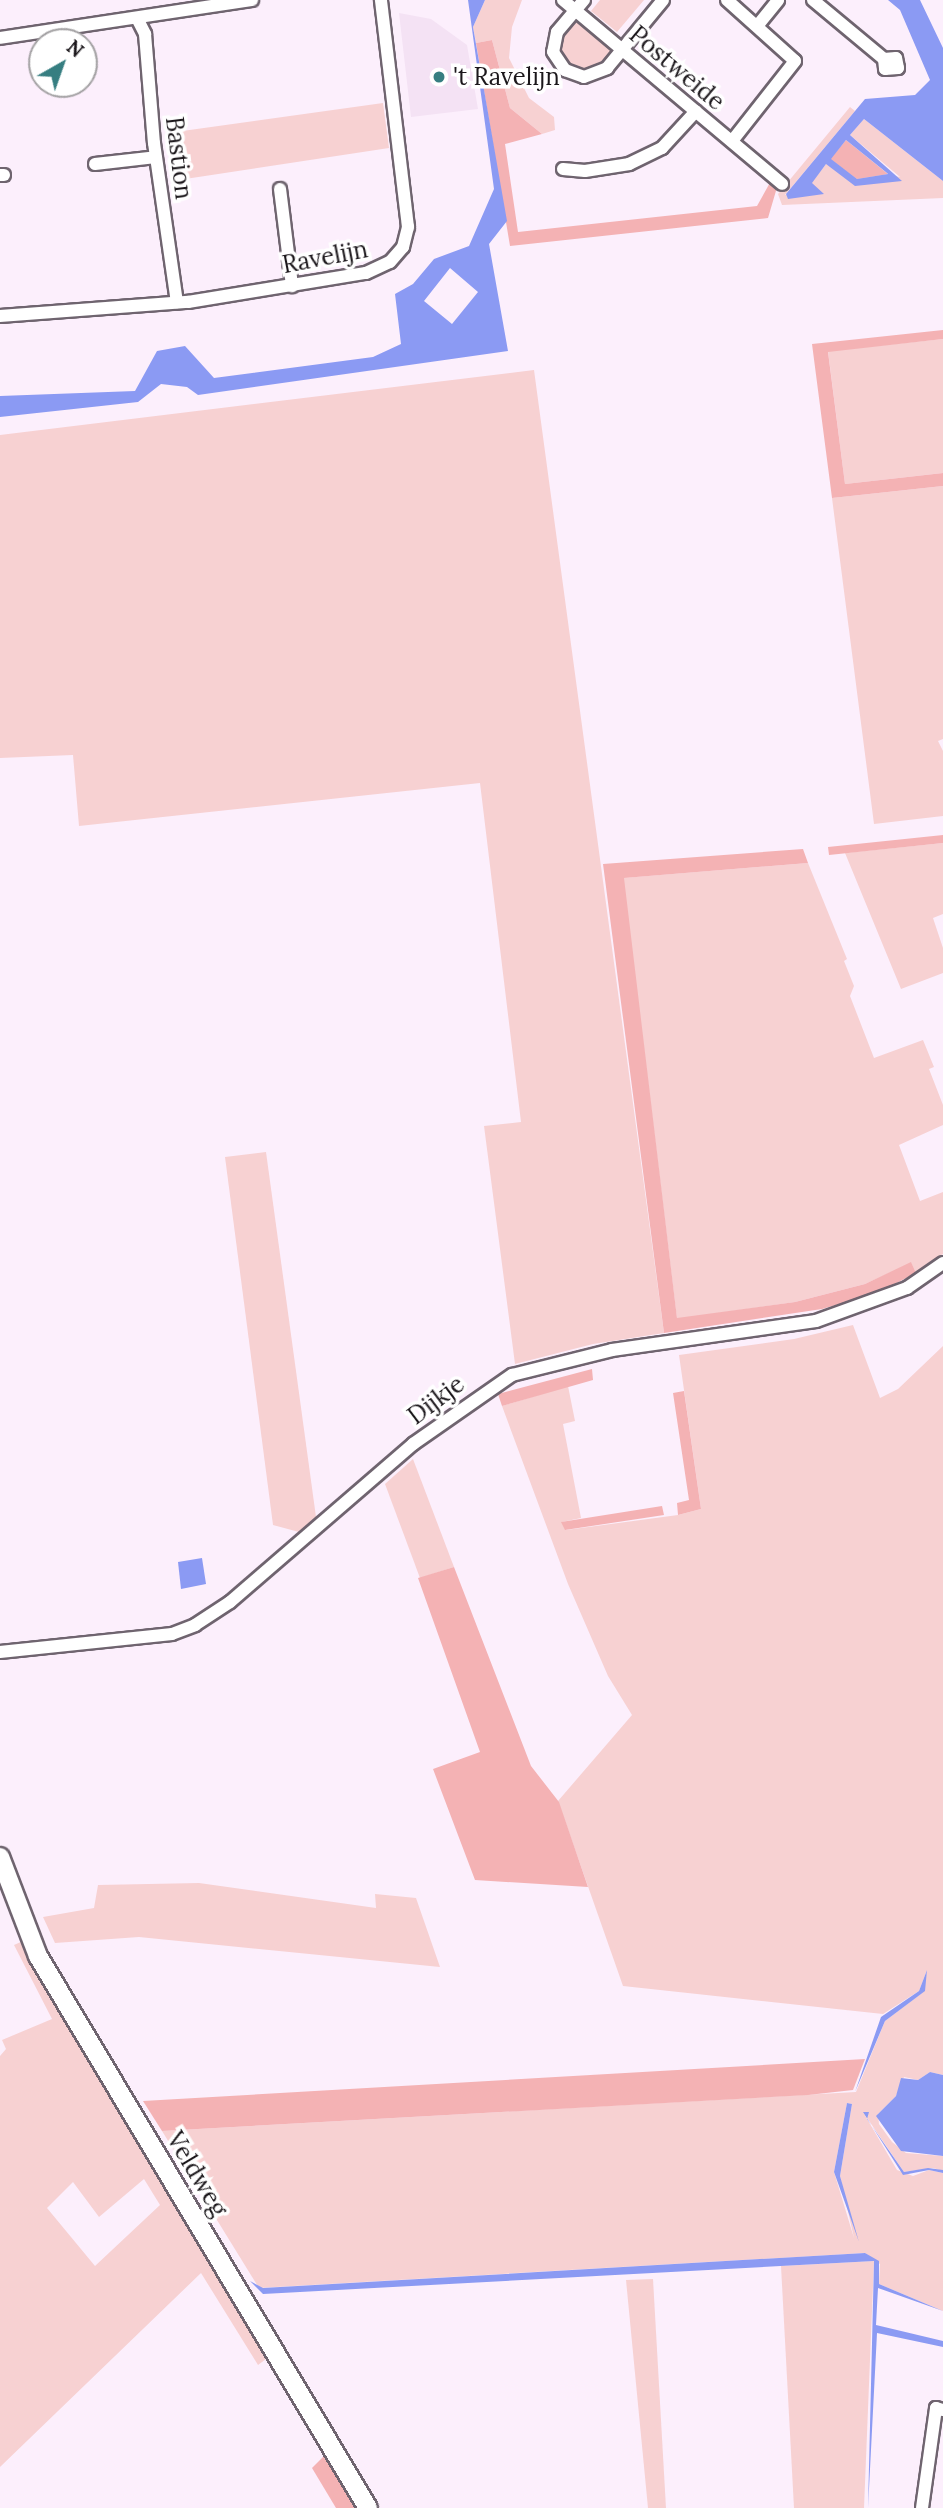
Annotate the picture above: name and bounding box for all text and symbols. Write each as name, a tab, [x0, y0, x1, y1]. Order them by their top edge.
street label: Postweide	[624, 20, 730, 116]
north arrow	[28, 28, 98, 98]
text: N	[62, 35, 89, 62]
place label: 't Ravelijn	[453, 63, 560, 91]
marker: 't Ravelijn	[431, 69, 447, 85]
street label: Bastion	[160, 115, 198, 201]
street label: Ravelijn	[280, 235, 370, 279]
street label: Dijkje	[402, 1370, 470, 1430]
street label: Veldweg	[161, 2126, 233, 2222]

